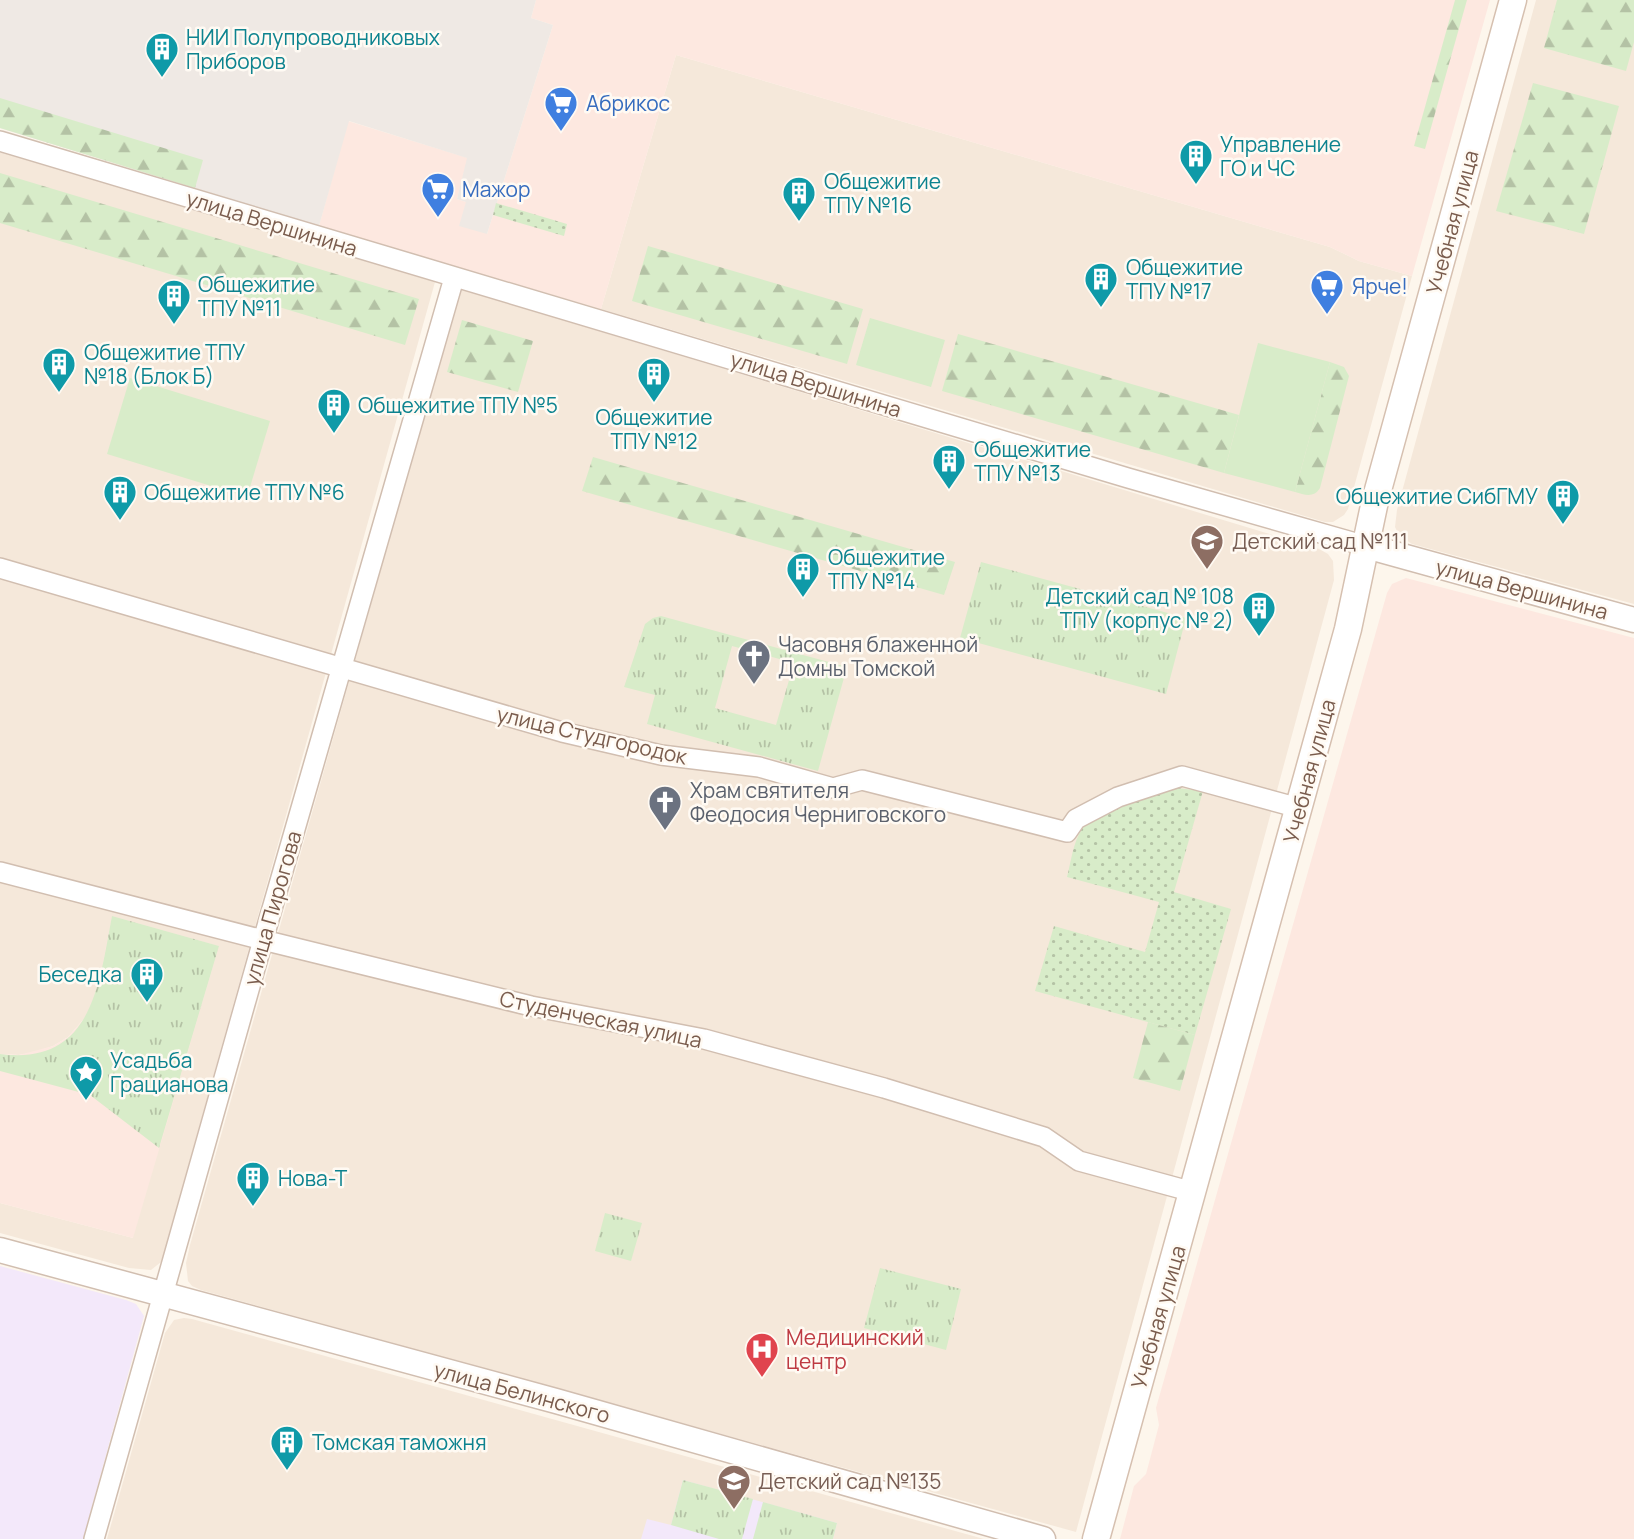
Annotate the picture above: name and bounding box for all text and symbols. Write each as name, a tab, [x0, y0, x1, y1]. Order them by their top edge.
place label: НИИ Полупроводниковых Приборов	[186, 23, 440, 75]
building icon: НИИ Полупроводниковых Приборов	[143, 30, 181, 79]
supermarket icon: Абрикос	[542, 84, 580, 133]
place label: Абрикос	[586, 89, 670, 117]
place label: Управление ГО и ЧС	[1220, 130, 1341, 182]
building icon: Управление ГО и ЧС	[1177, 137, 1215, 186]
street label: Учебная улица	[1419, 147, 1485, 297]
place label: Общежитие ТПУ №16	[824, 167, 941, 219]
supermarket icon: Мажор	[419, 170, 457, 219]
building icon: Общежитие ТПУ №16	[780, 174, 818, 223]
place label: Мажор	[462, 175, 530, 203]
street label: улица Вершинина	[183, 184, 361, 262]
place label: Общежитие ТПУ №17	[1126, 253, 1243, 305]
building icon: Общежитие ТПУ №17	[1082, 260, 1120, 309]
supermarket icon: Ярче!	[1308, 267, 1346, 316]
place label: Общежитие ТПУ №11	[198, 270, 315, 322]
place label: Ярче!	[1352, 272, 1408, 300]
building icon: Общежитие ТПУ №11	[155, 277, 193, 326]
place label: Общежитие ТПУ №18 (Блок Б)	[84, 338, 245, 390]
building icon: Общежитие ТПУ №18 (Блок Б)	[40, 345, 78, 394]
street label: улица Вершинина	[727, 345, 905, 423]
building icon: Общежитие ТПУ №12	[635, 355, 673, 404]
building icon: Общежитие ТПУ №5	[315, 386, 353, 435]
place label: Общежитие ТПУ №5	[358, 391, 558, 419]
place label: Общежитие ТПУ №12	[596, 403, 712, 455]
place label: Общежитие ТПУ №13	[974, 435, 1091, 487]
building icon: Общежитие ТПУ №13	[930, 442, 968, 491]
building icon: Общежитие ТПУ №6	[101, 473, 139, 522]
building icon: Общежитие СибГМУ	[1544, 477, 1582, 526]
place label: Общежитие ТПУ №6	[144, 478, 345, 506]
place label: Общежитие СибГМУ	[1336, 482, 1538, 510]
school or university icon: Детский сад №111	[1188, 522, 1226, 571]
place label: Детский сад №111	[1232, 527, 1408, 555]
place label: Общежитие ТПУ №14	[828, 543, 945, 595]
building icon: Общежитие ТПУ №14	[784, 550, 822, 599]
street label: улица Вершинина	[1433, 553, 1611, 625]
place label: Детский сад № 108 ТПУ (корпус № 2)	[1045, 582, 1234, 634]
building icon: Детский сад № 108 ТПУ (корпус № 2)	[1240, 589, 1278, 638]
place label: Часовня блаженной Домны Томской	[778, 630, 978, 682]
church icon: Часовня блаженной Домны Томской	[735, 637, 773, 686]
street label: Учебная улица	[1276, 696, 1342, 846]
street label: улица Студгородок	[494, 699, 690, 771]
place label: Храм святителя Феодосия Черниговского	[690, 776, 946, 828]
church icon: Храм святителя Феодосия Черниговского	[646, 783, 684, 832]
street label: улица Пирогова	[237, 827, 307, 989]
building icon: Беседка	[128, 955, 166, 1004]
place label: Беседка	[38, 960, 122, 988]
street label: Студенческая улица	[497, 984, 705, 1054]
place label: Усадьба Грацианова	[110, 1046, 229, 1098]
place icon: Усадьба Грацианова	[67, 1053, 105, 1102]
building icon: Нова-Т	[234, 1159, 272, 1208]
place label: Нова-Т	[278, 1164, 348, 1192]
street label: Учебная улица	[1124, 1242, 1192, 1392]
place label: Медицинский центр	[786, 1323, 924, 1375]
hospital icon: Медицинский центр	[743, 1330, 781, 1379]
street label: улица Белинского	[431, 1355, 613, 1429]
building icon: Томская таможня	[268, 1423, 306, 1472]
place label: Томская таможня	[312, 1428, 487, 1456]
school or university icon: Детский сад №135	[715, 1462, 753, 1511]
place label: Детский сад №135	[758, 1467, 941, 1495]

